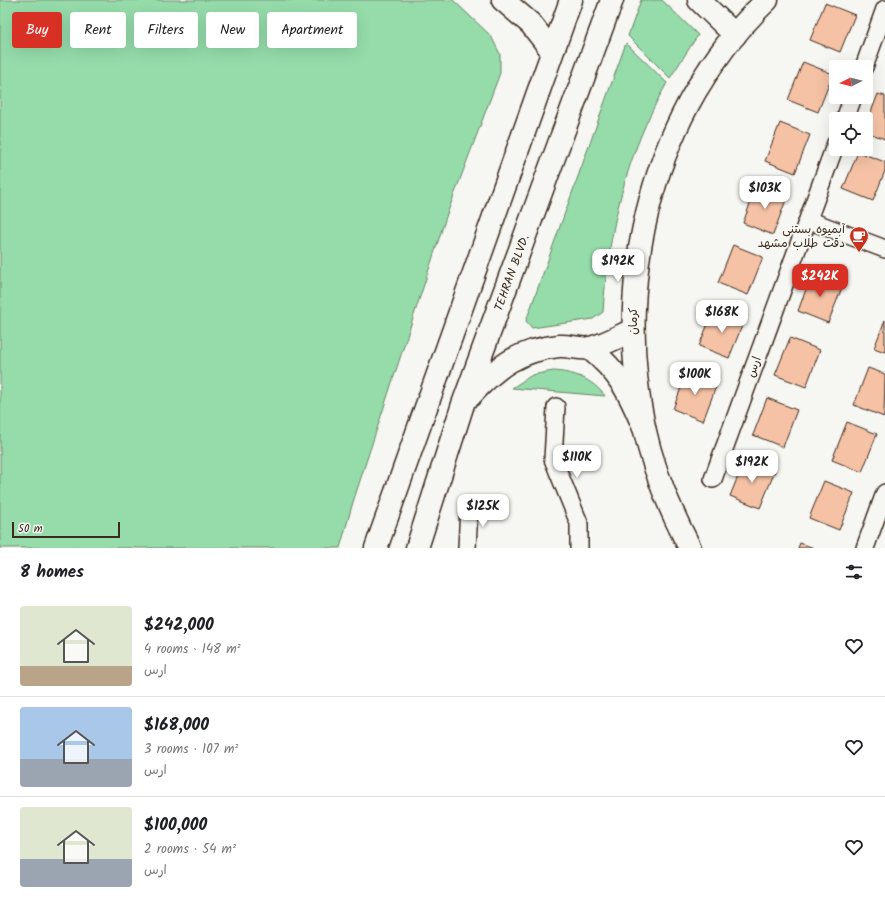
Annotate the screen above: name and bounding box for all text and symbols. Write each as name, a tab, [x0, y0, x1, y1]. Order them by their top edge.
chip: Buy	[12, 12, 62, 48]
chip: Rent	[70, 12, 126, 48]
chip: Filters	[134, 12, 198, 48]
chip: New	[206, 12, 259, 48]
chip: Apartment	[267, 12, 357, 48]
north arrow	[829, 60, 873, 104]
map controls	[829, 60, 873, 156]
button: locate	[829, 112, 873, 156]
pin: $103K	[737, 176, 793, 210]
text: $103K	[748, 178, 782, 199]
place label: آبمیوه بستنی دقت طلاب مشهد	[758, 220, 846, 253]
cafe icon: آبمیوه بستنی دقت طلاب مشهد	[848, 225, 870, 253]
street label: TEHRAN BLVD.	[489, 232, 535, 314]
pin: $192K	[590, 249, 646, 283]
text: $192K	[601, 251, 635, 272]
pin: $242K	[792, 264, 848, 298]
text: $242K	[801, 266, 839, 287]
pin: $168K	[694, 300, 750, 334]
text: $168K	[705, 302, 739, 323]
street label: کرمان	[624, 307, 643, 335]
street label: ارس	[741, 354, 767, 380]
pin: $100K	[667, 362, 723, 396]
text: $100K	[679, 364, 711, 385]
pin: $110K	[549, 445, 605, 479]
text: $110K	[562, 447, 592, 468]
pin: $192K	[724, 450, 780, 484]
text: $192K	[735, 452, 769, 473]
pin: $125K	[455, 494, 511, 528]
text: $125K	[466, 496, 500, 517]
scale bar	[12, 520, 120, 539]
text: 50 m	[18, 520, 43, 538]
text: 8 homes	[20, 559, 84, 586]
icon: filters	[843, 561, 865, 583]
text: $242,000	[144, 612, 214, 639]
icon: home	[52, 622, 100, 670]
icon: heart	[843, 635, 865, 657]
text: 4 rooms · 148 m²	[144, 639, 241, 660]
text: ارس	[144, 660, 167, 681]
text: $168,000	[144, 712, 209, 739]
icon: home	[52, 723, 100, 771]
icon: heart	[843, 736, 865, 758]
text: 3 rooms · 107 m²	[144, 739, 238, 760]
text: ارس	[144, 760, 167, 781]
text: $100,000	[144, 812, 207, 839]
icon: home	[52, 823, 100, 871]
icon: heart	[843, 836, 865, 858]
text: 2 rooms · 54 m²	[144, 839, 236, 860]
text: ارس	[144, 860, 167, 881]

